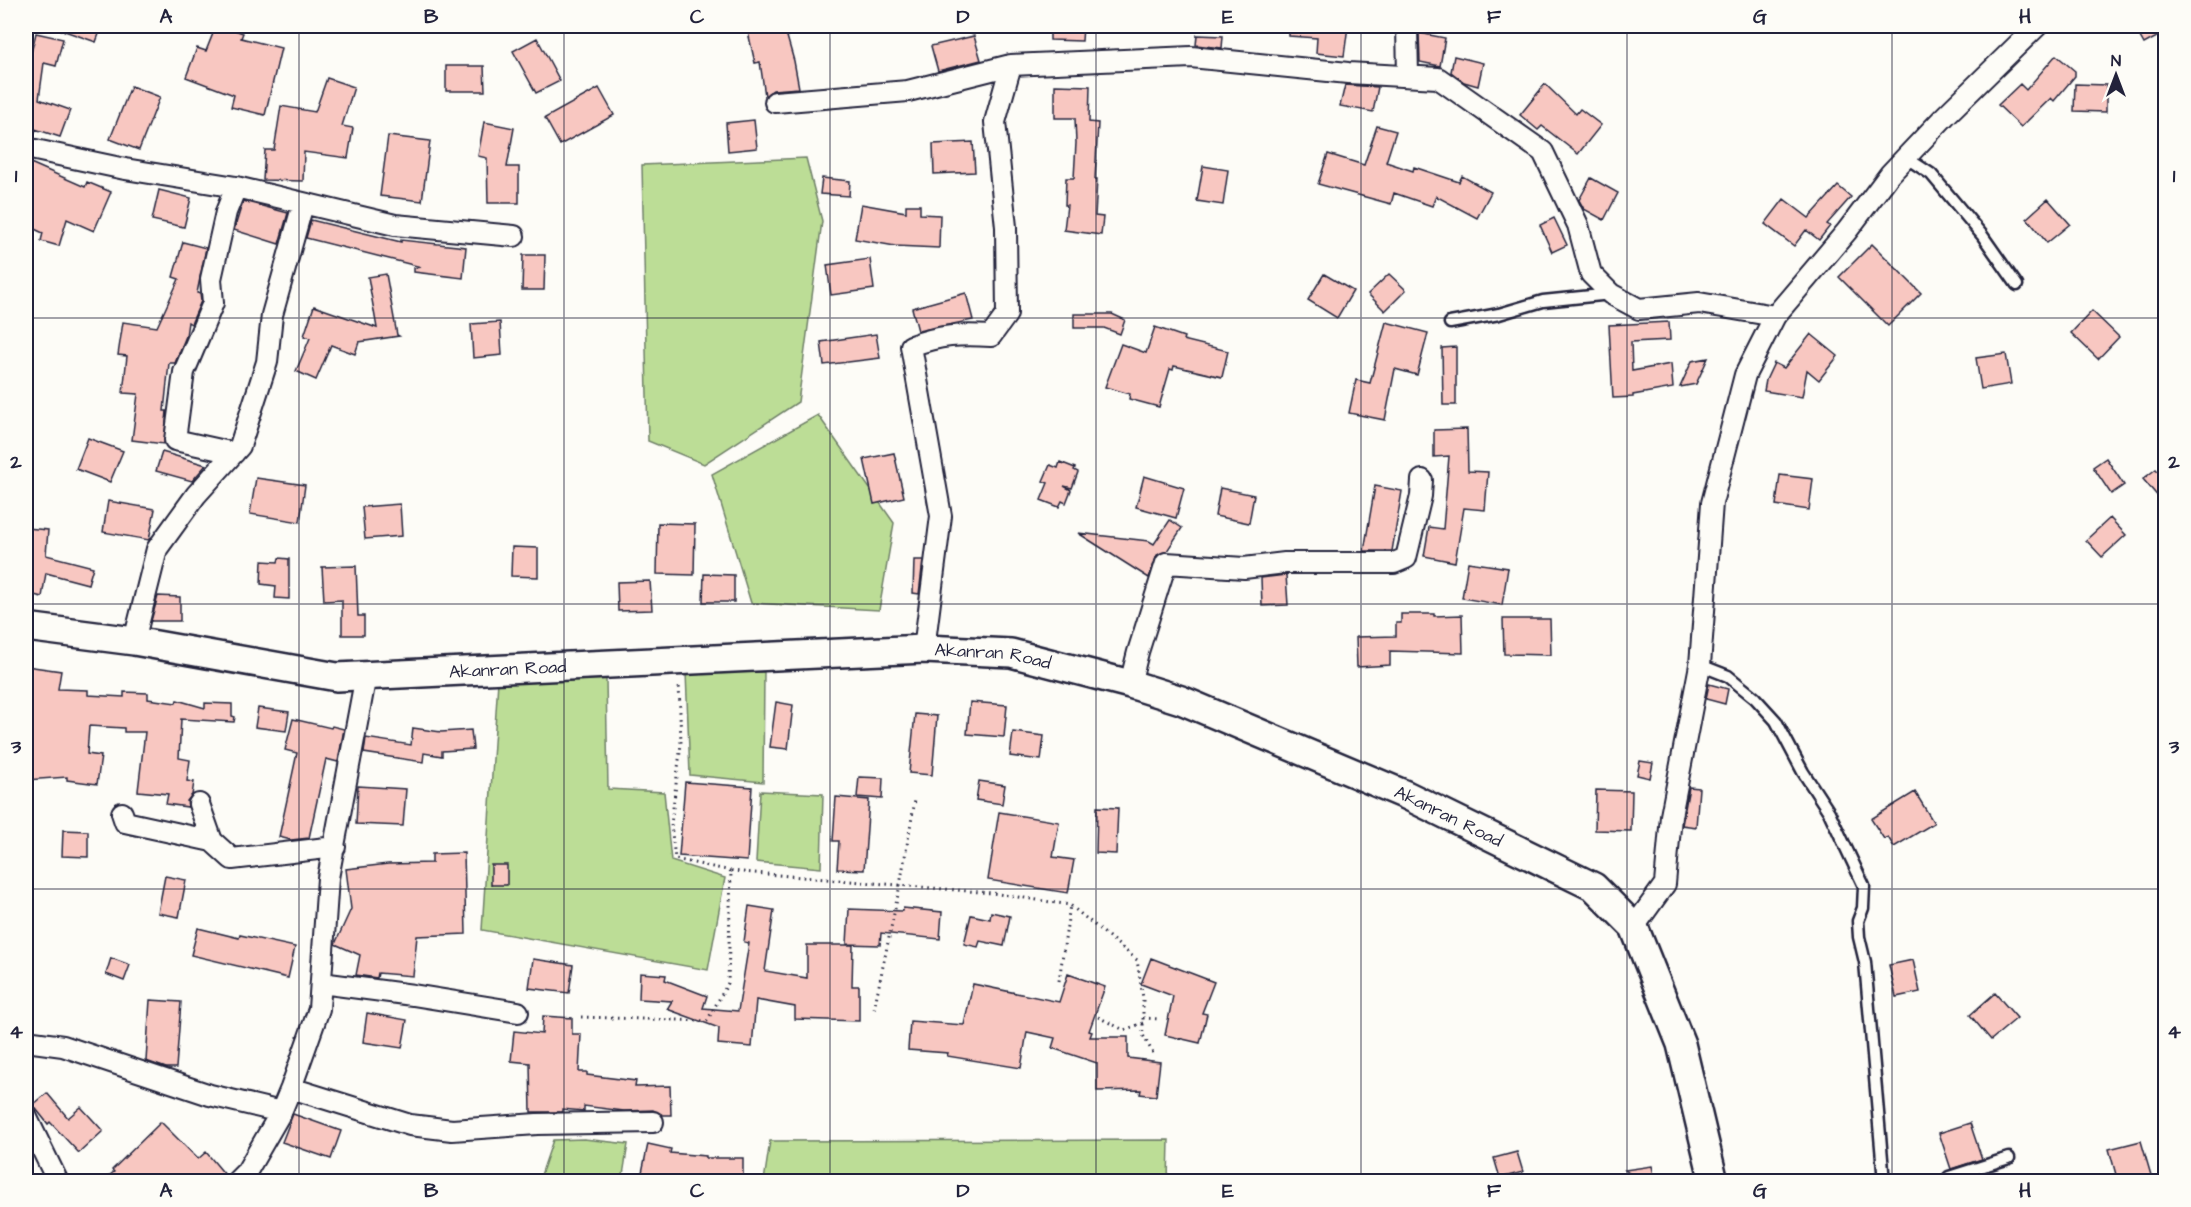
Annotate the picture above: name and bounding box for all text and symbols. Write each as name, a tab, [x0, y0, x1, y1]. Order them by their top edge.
text: A	[160, 3, 173, 31]
text: B	[424, 3, 439, 31]
text: C	[690, 3, 705, 31]
text: D	[957, 3, 970, 31]
text: E	[1222, 3, 1234, 31]
text: F	[1487, 3, 1502, 31]
text: G	[1753, 3, 1767, 31]
text: H	[2019, 3, 2031, 31]
north arrow	[2086, 45, 2146, 105]
text: N	[2111, 50, 2121, 72]
text: 1	[15, 162, 18, 190]
text: 1	[2173, 162, 2176, 190]
text: 2	[9, 448, 22, 476]
text: 2	[2167, 448, 2180, 476]
street label: Akanran Road	[934, 637, 1054, 675]
street label: Akanran Road	[448, 654, 567, 684]
text: 3	[10, 733, 22, 761]
text: 3	[2168, 733, 2180, 761]
street label: Akanran Road	[1391, 779, 1507, 853]
text: 4	[9, 1018, 23, 1046]
text: 4	[2167, 1018, 2181, 1046]
text: A	[160, 1177, 173, 1205]
text: B	[424, 1177, 439, 1205]
text: C	[690, 1177, 705, 1205]
text: D	[957, 1177, 970, 1205]
text: E	[1222, 1177, 1234, 1205]
text: F	[1487, 1177, 1502, 1205]
text: G	[1753, 1177, 1767, 1205]
text: H	[2019, 1177, 2031, 1205]

